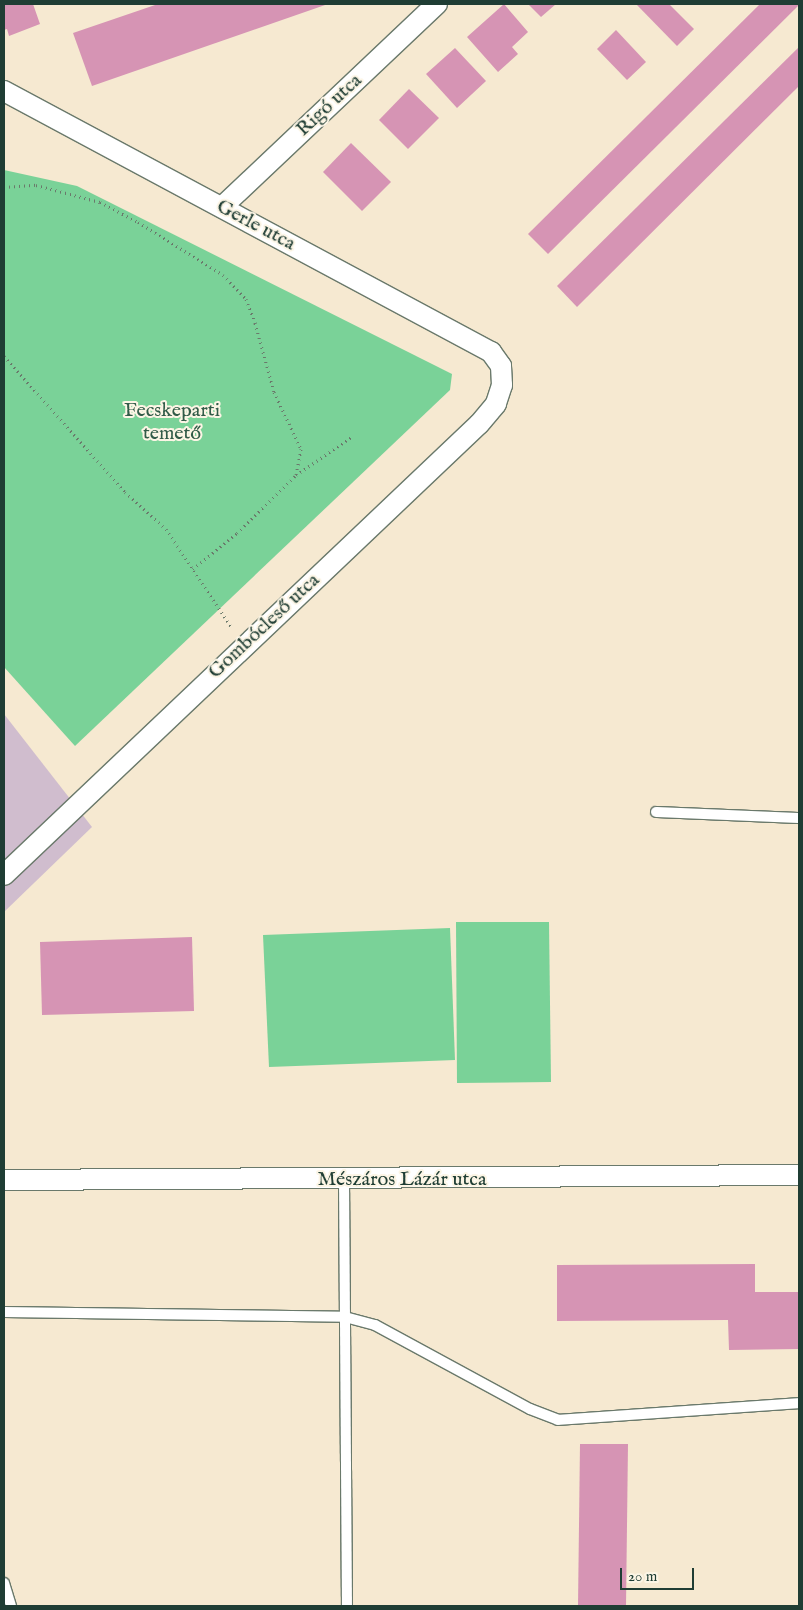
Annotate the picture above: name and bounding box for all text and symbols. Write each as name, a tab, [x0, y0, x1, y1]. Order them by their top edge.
street label: Rigó utca	[291, 69, 367, 141]
street label: Gerle utca	[212, 194, 300, 256]
park label: Fecskeparti temető	[124, 398, 220, 445]
street label: Gombócleső utca	[203, 568, 325, 684]
street label: Mészáros Lázár utca	[317, 1167, 487, 1191]
scale bar	[623, 1558, 697, 1590]
text: 20 m	[628, 1567, 657, 1586]

